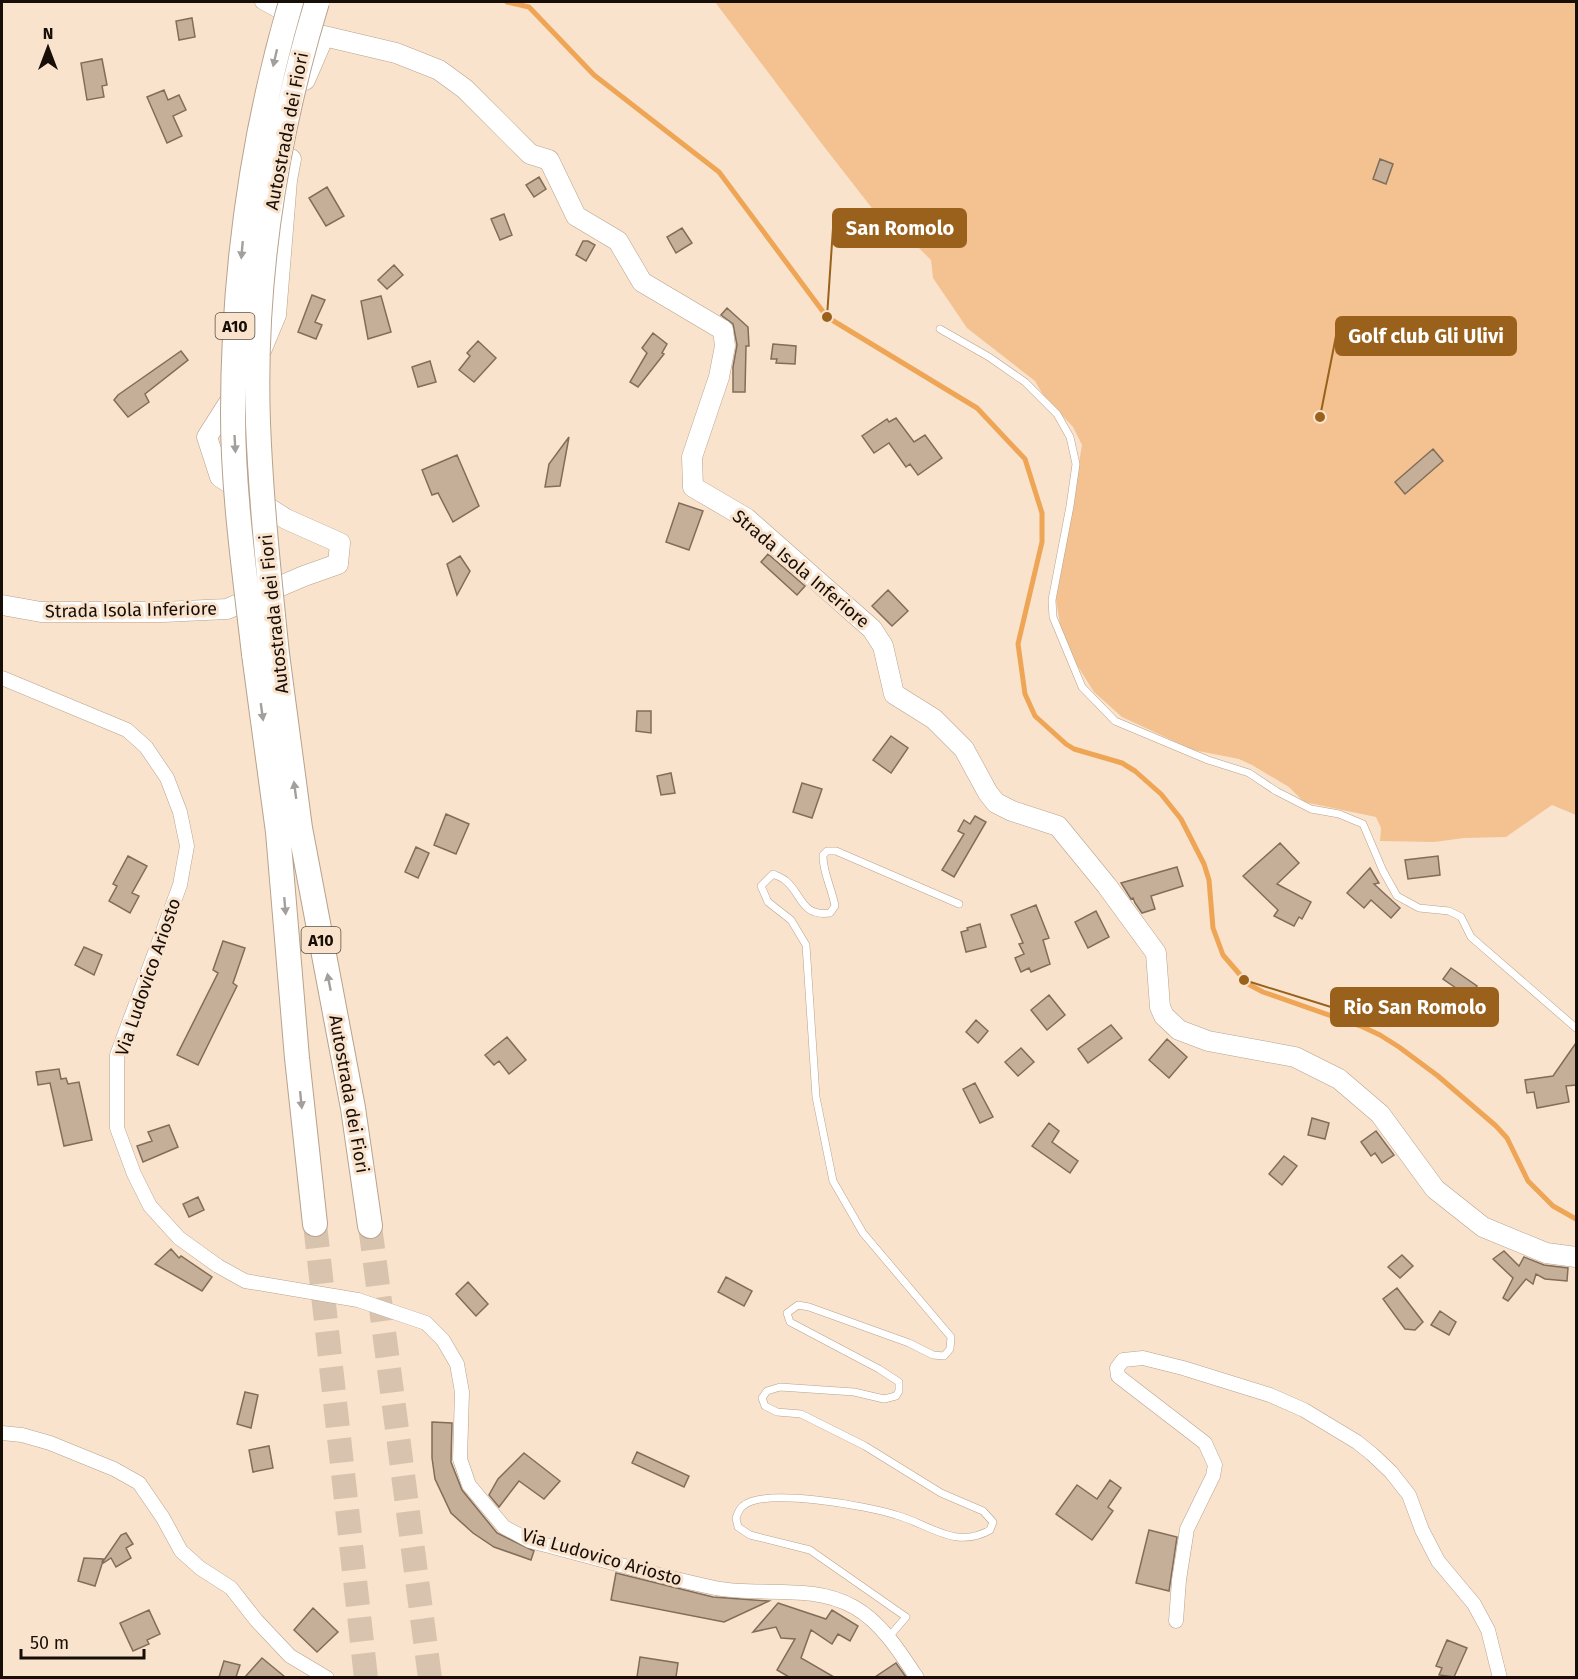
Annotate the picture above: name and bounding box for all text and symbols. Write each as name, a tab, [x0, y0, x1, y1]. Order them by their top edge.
north arrow	[18, 18, 78, 78]
text: N	[43, 24, 53, 43]
one-way arrow	[270, 49, 280, 67]
street label: Autostrada dei Fiori	[261, 50, 313, 212]
callout: San Romolo	[833, 209, 966, 247]
text: San Romolo	[846, 216, 955, 240]
one-way arrow	[237, 240, 247, 259]
road number: A10	[216, 313, 254, 339]
callout: Golf club Gli Ulivi	[1336, 317, 1516, 355]
text: Golf club Gli Ulivi	[1348, 324, 1504, 348]
one-way arrow	[230, 435, 239, 454]
street label: Strada Isola Inferiore	[728, 505, 874, 633]
street label: Autostrada dei Fiori	[255, 533, 293, 695]
street label: Strada Isola Inferiore	[45, 598, 217, 622]
one-way arrow	[258, 703, 267, 722]
one-way arrow	[290, 780, 299, 799]
street label: Via Ludovico Ariosto	[111, 895, 185, 1059]
one-way arrow	[280, 897, 289, 916]
road number: A10	[302, 927, 340, 953]
one-way arrow	[324, 972, 333, 991]
callout: Rio San Romolo	[1331, 988, 1498, 1026]
text: Rio San Romolo	[1344, 995, 1487, 1019]
street label: Autostrada dei Fiori	[324, 1013, 374, 1175]
one-way arrow	[296, 1091, 306, 1110]
street label: Via Ludovico Ariosto	[519, 1524, 685, 1590]
scale bar	[21, 1622, 144, 1660]
text: 50 m	[30, 1632, 69, 1654]

